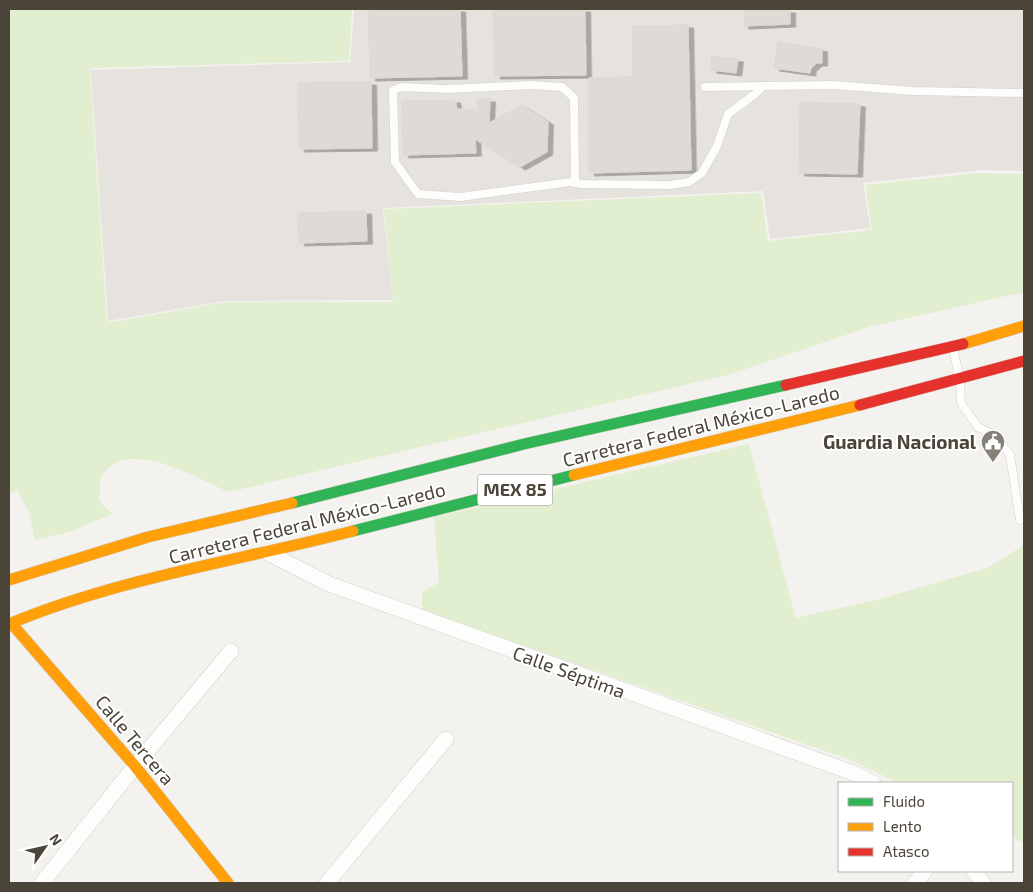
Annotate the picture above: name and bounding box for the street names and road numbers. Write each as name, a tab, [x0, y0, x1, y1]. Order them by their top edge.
street label: Carretera Federal México-Laredo	[560, 380, 842, 471]
road number: MEX 85	[478, 474, 552, 506]
street label: Carretera Federal México-Laredo	[166, 477, 448, 568]
street label: Calle Séptima	[510, 641, 628, 702]
street label: Calle Tercera	[91, 690, 180, 789]

